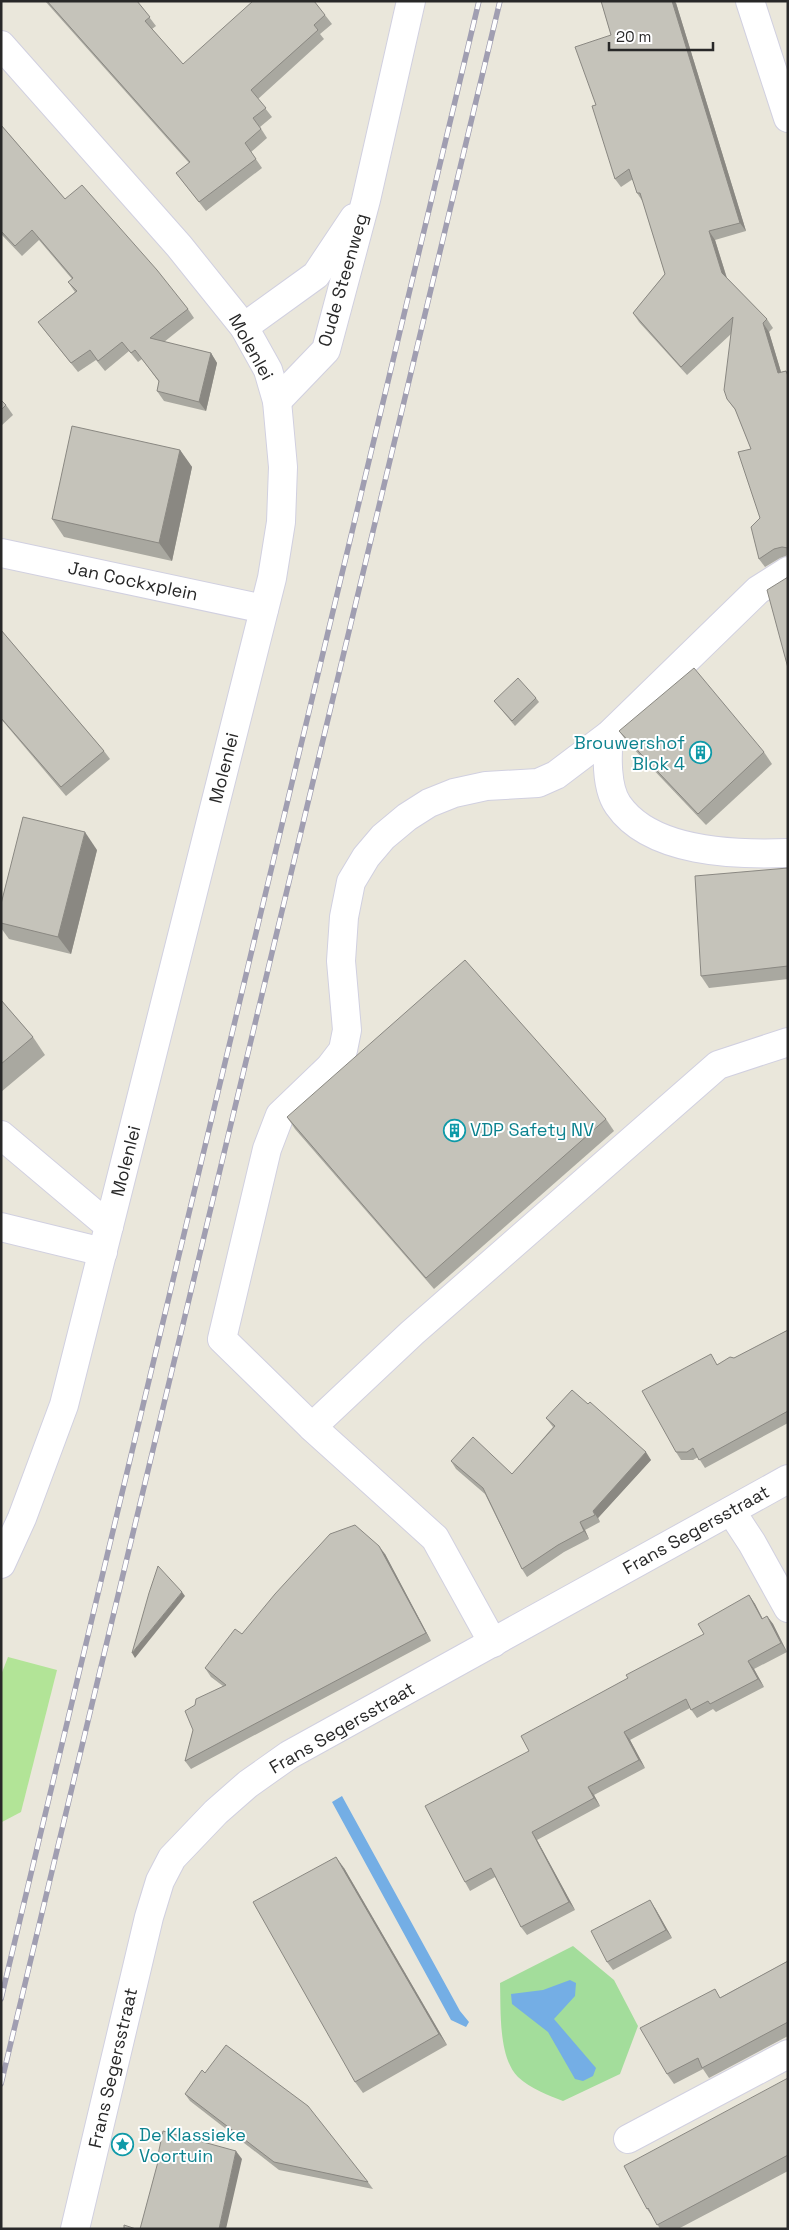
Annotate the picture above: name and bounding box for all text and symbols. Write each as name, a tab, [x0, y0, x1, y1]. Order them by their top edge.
scale bar	[609, 20, 713, 52]
text: 20 m	[616, 27, 651, 46]
street label: Oude Steenweg	[312, 211, 373, 349]
street label: Molenlei	[224, 310, 279, 384]
street label: Jan Cockxplein	[66, 556, 200, 605]
street label: Molenlei	[204, 730, 243, 806]
place label: Brouwershof Blok 4	[574, 731, 685, 775]
building icon: Brouwershof Blok 4	[689, 741, 713, 765]
building icon: VDP Safety NV	[442, 1118, 466, 1142]
place label: VDP Safety NV	[470, 1118, 594, 1141]
street label: Molenlei	[106, 1123, 145, 1199]
street label: Frans Segersstraat	[618, 1480, 773, 1579]
street label: Frans Segersstraat	[265, 1677, 419, 1779]
street label: Frans Segersstraat	[83, 1985, 142, 2150]
place label: De Klassieke Voortuin	[139, 2123, 246, 2167]
place icon: De Klassieke Voortuin	[111, 2133, 135, 2157]

